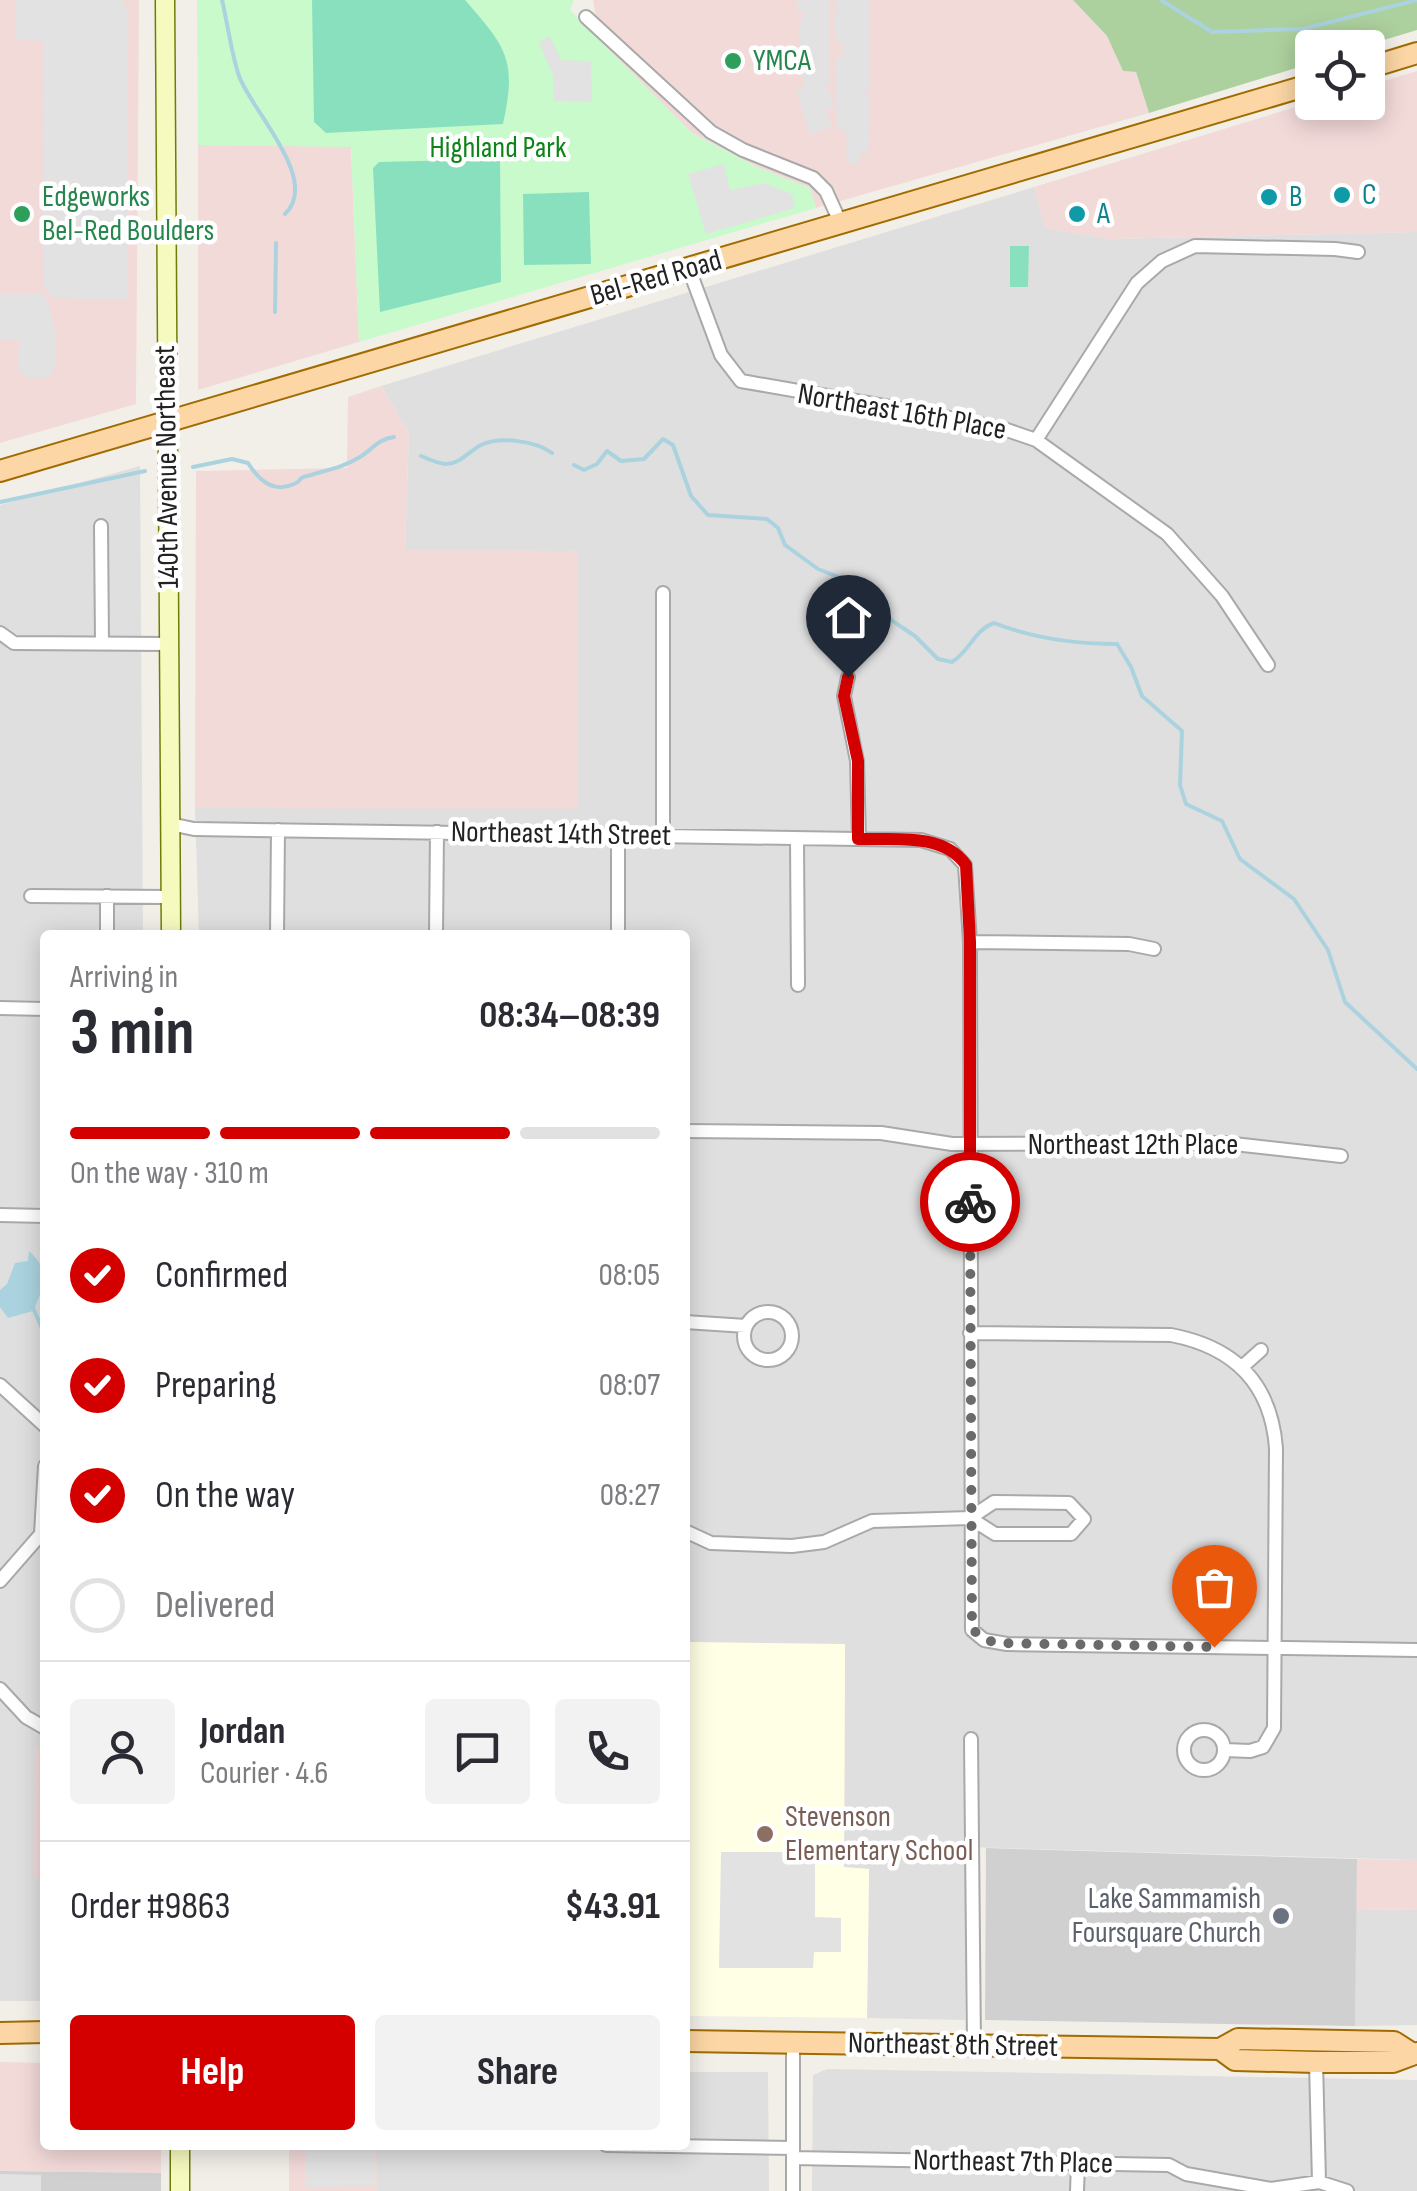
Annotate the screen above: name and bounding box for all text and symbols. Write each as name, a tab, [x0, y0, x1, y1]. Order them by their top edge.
map controls	[1295, 30, 1385, 120]
button: locate	[1295, 30, 1385, 120]
place label: YMCA	[753, 43, 811, 79]
marker: YMCA	[722, 50, 744, 72]
park label: Highland Park	[430, 130, 567, 166]
place label: C	[1362, 177, 1377, 213]
place label: Edgeworks Bel-Red Boulders	[42, 179, 214, 249]
place label: B	[1289, 179, 1302, 215]
marker: C	[1331, 184, 1353, 206]
marker: B	[1258, 186, 1280, 208]
place label: A	[1096, 196, 1110, 232]
marker: Edgeworks Bel-Red Boulders	[11, 203, 33, 225]
marker: A	[1066, 203, 1088, 225]
street label: Bel-Red Road	[586, 242, 726, 314]
street label: 140th Avenue Northeast	[147, 345, 187, 589]
street label: Northeast 16th Place	[795, 376, 1009, 448]
pin	[806, 575, 891, 678]
icon: home	[821, 590, 876, 645]
street label: Northeast 14th Street	[451, 814, 671, 854]
text: Arriving in	[70, 958, 178, 997]
text: 08:34–08:39	[479, 993, 660, 1038]
text: 3 min	[70, 995, 194, 1073]
street label: Northeast 12th Place	[1028, 1127, 1238, 1163]
courier	[920, 1152, 1020, 1252]
text: On the way · 310 m	[70, 1154, 269, 1193]
icon: bike	[943, 1175, 998, 1230]
icon: check	[70, 1248, 125, 1303]
text: Confirmed	[155, 1253, 288, 1298]
text: 08:05	[599, 1256, 660, 1295]
icon: check	[70, 1358, 125, 1413]
text: Preparing	[155, 1363, 276, 1408]
text: 08:07	[599, 1366, 660, 1405]
icon: check	[70, 1468, 125, 1523]
text: On the way	[155, 1473, 295, 1518]
text: 08:27	[600, 1476, 660, 1515]
pin	[1172, 1545, 1257, 1648]
icon: bag	[1187, 1560, 1242, 1615]
text: Delivered	[155, 1583, 275, 1628]
button: person	[70, 1699, 175, 1804]
button: chat	[425, 1699, 530, 1804]
button: phone	[555, 1699, 660, 1804]
text: Jordan	[200, 1709, 285, 1754]
text: Courier · 4.6	[200, 1754, 328, 1793]
place label: Stevenson Elementary School	[785, 1799, 973, 1869]
marker: Stevenson Elementary School	[754, 1823, 776, 1845]
place label: Lake Sammamish Foursquare Church	[1072, 1881, 1261, 1951]
text: Order #9863	[70, 1884, 230, 1929]
text: $43.91	[565, 1884, 660, 1929]
marker: Lake Sammamish Foursquare Church	[1270, 1905, 1292, 1927]
button: Help	[70, 2015, 355, 2130]
button: Share	[375, 2015, 660, 2130]
street label: Northeast 8th Street	[848, 2025, 1058, 2065]
street label: Northeast 7th Place	[913, 2142, 1113, 2182]

